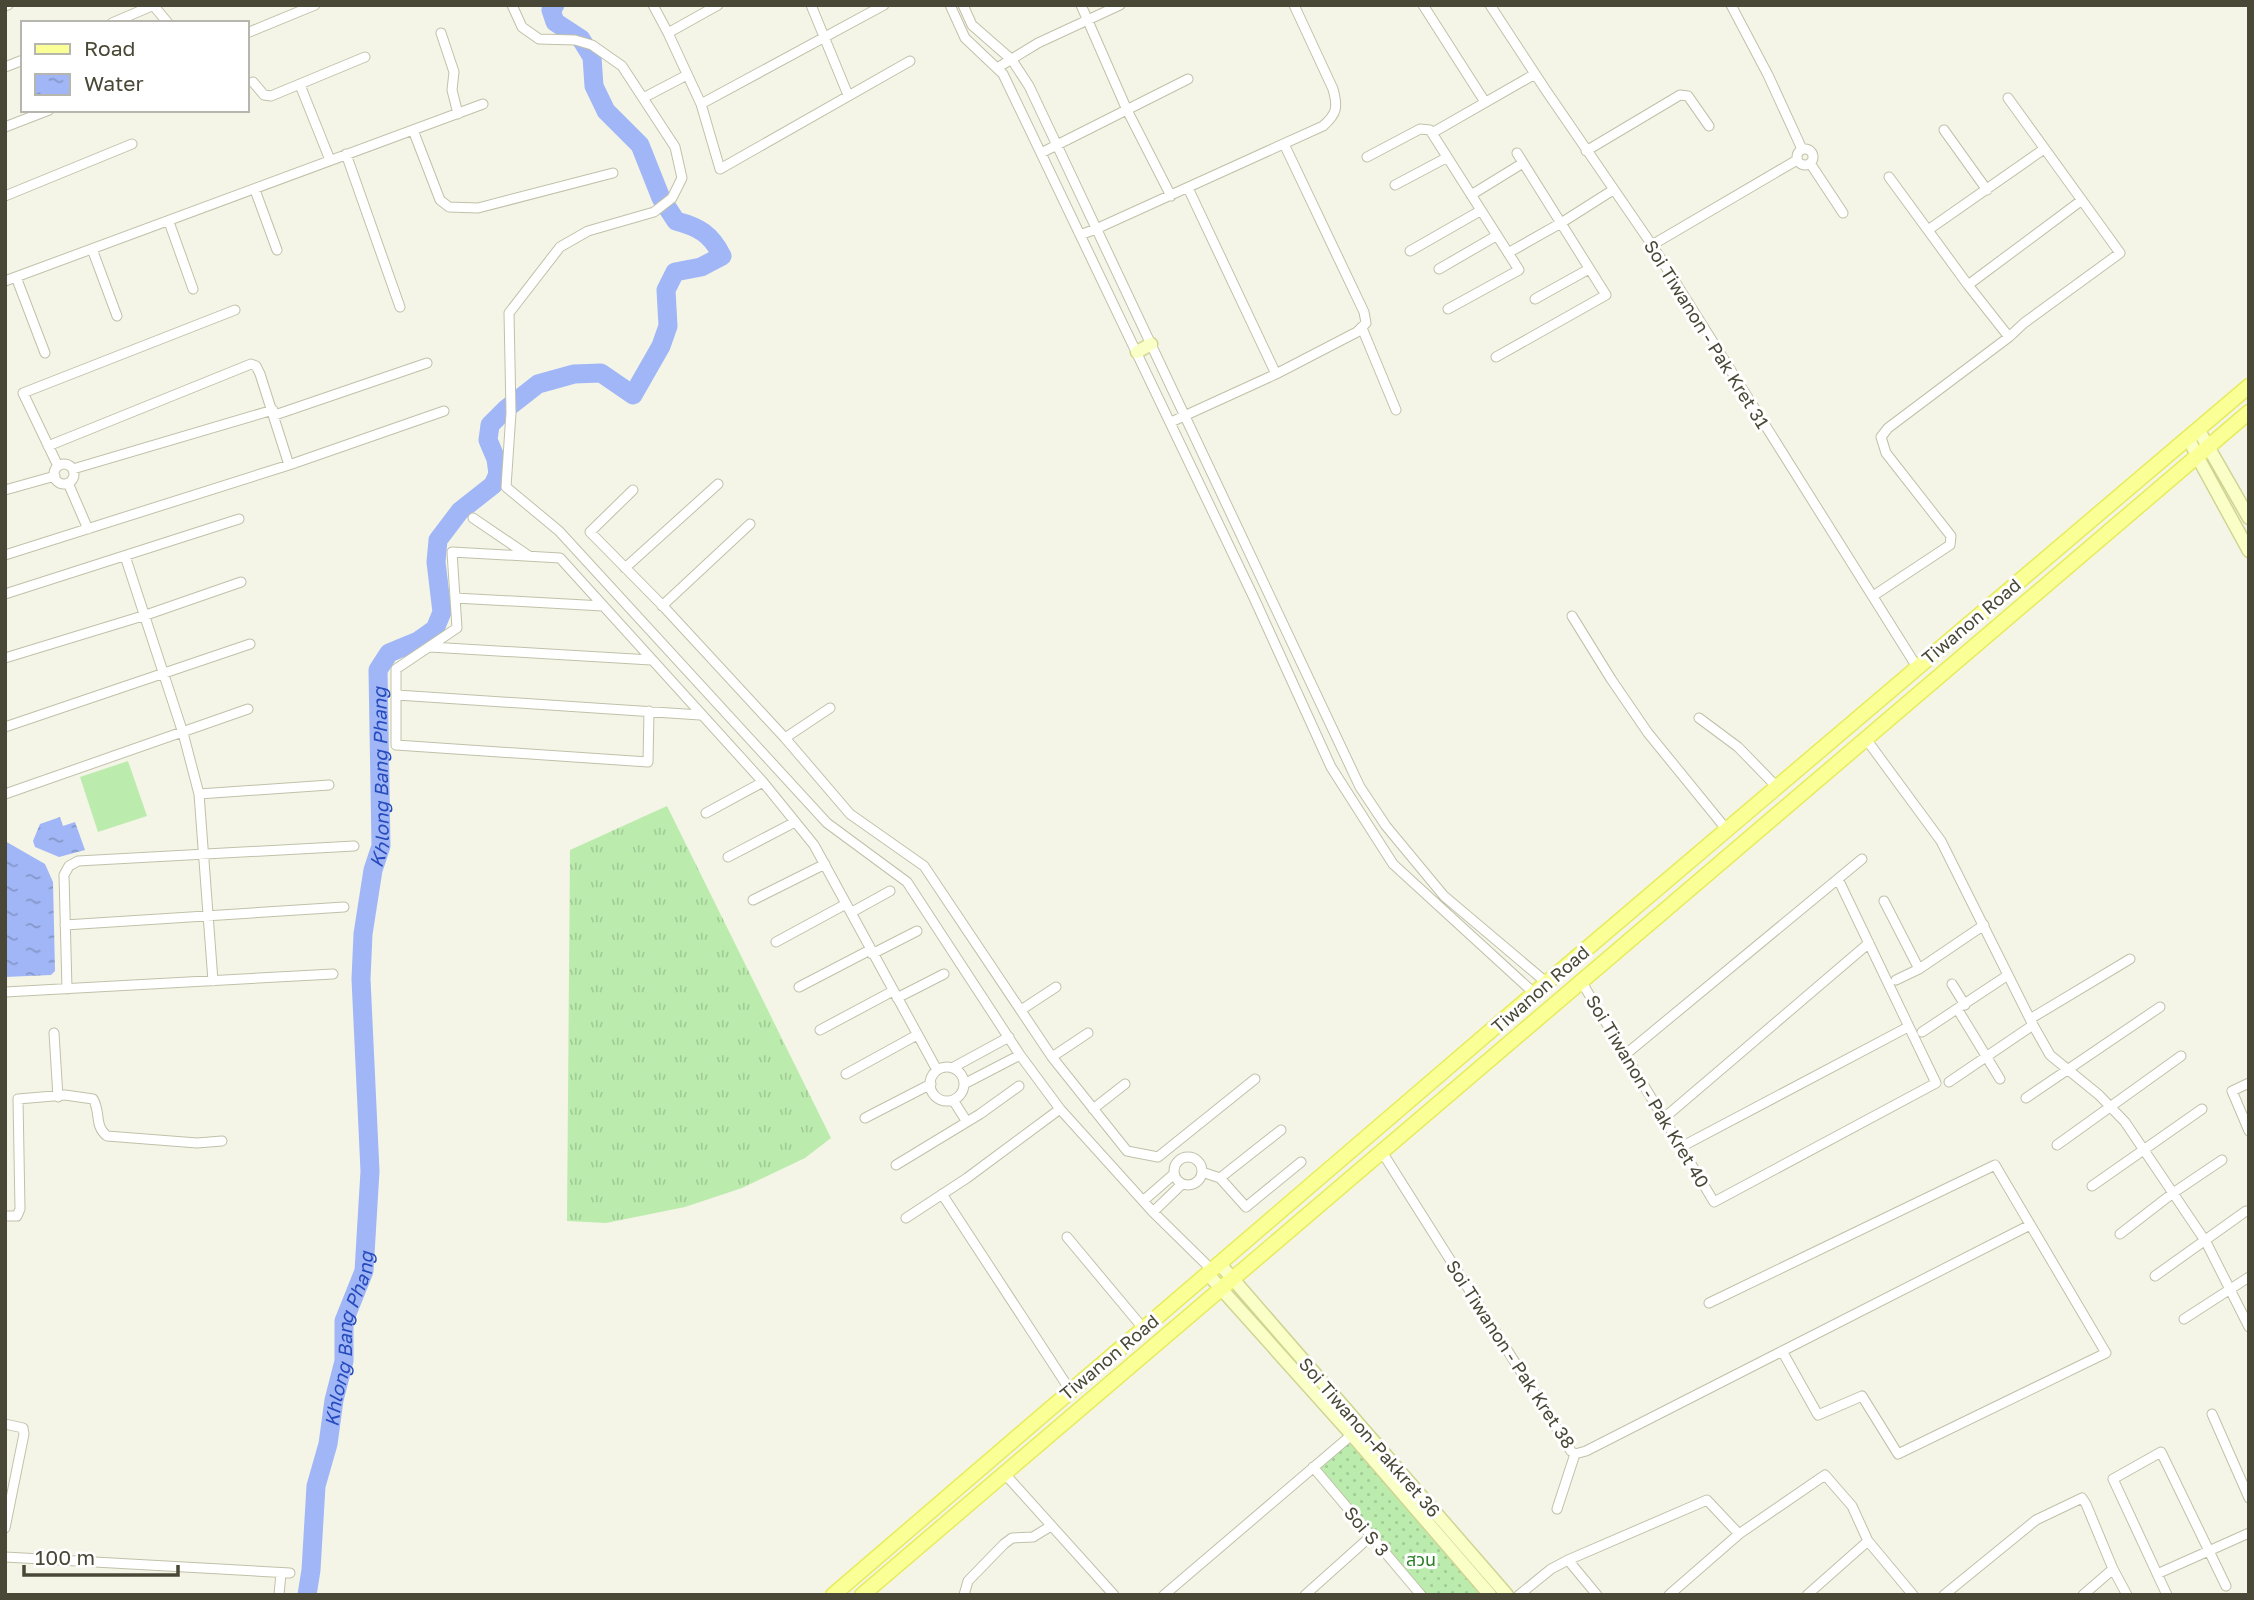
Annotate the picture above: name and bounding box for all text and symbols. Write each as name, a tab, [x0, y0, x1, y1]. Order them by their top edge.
legend	[21, 21, 248, 112]
text: Road	[84, 35, 135, 61]
text: Water	[84, 70, 144, 96]
street label: Soi Tiwanon - Pak Kret 31	[1640, 236, 1774, 432]
street label: Tiwanon Road	[1917, 573, 2025, 669]
water label: Khlong Bang Phang	[363, 686, 393, 870]
street label: Tiwanon Road	[1487, 941, 1593, 1037]
street label: Soi Tiwanon - Pak Kret 40	[1582, 991, 1714, 1191]
water label: Khlong Bang Phang	[319, 1250, 377, 1428]
street label: Soi Tiwanon - Pak Kret 38	[1442, 1256, 1580, 1452]
street label: Tiwanon Road	[1055, 1309, 1163, 1405]
street label: Soi Tiwanon-Pakkret 36	[1295, 1353, 1445, 1521]
street label: Soi S 3	[1340, 1502, 1394, 1560]
scale bar	[24, 1534, 178, 1578]
text: 100 m	[35, 1544, 95, 1570]
park label: สวน	[1406, 1548, 1436, 1570]

